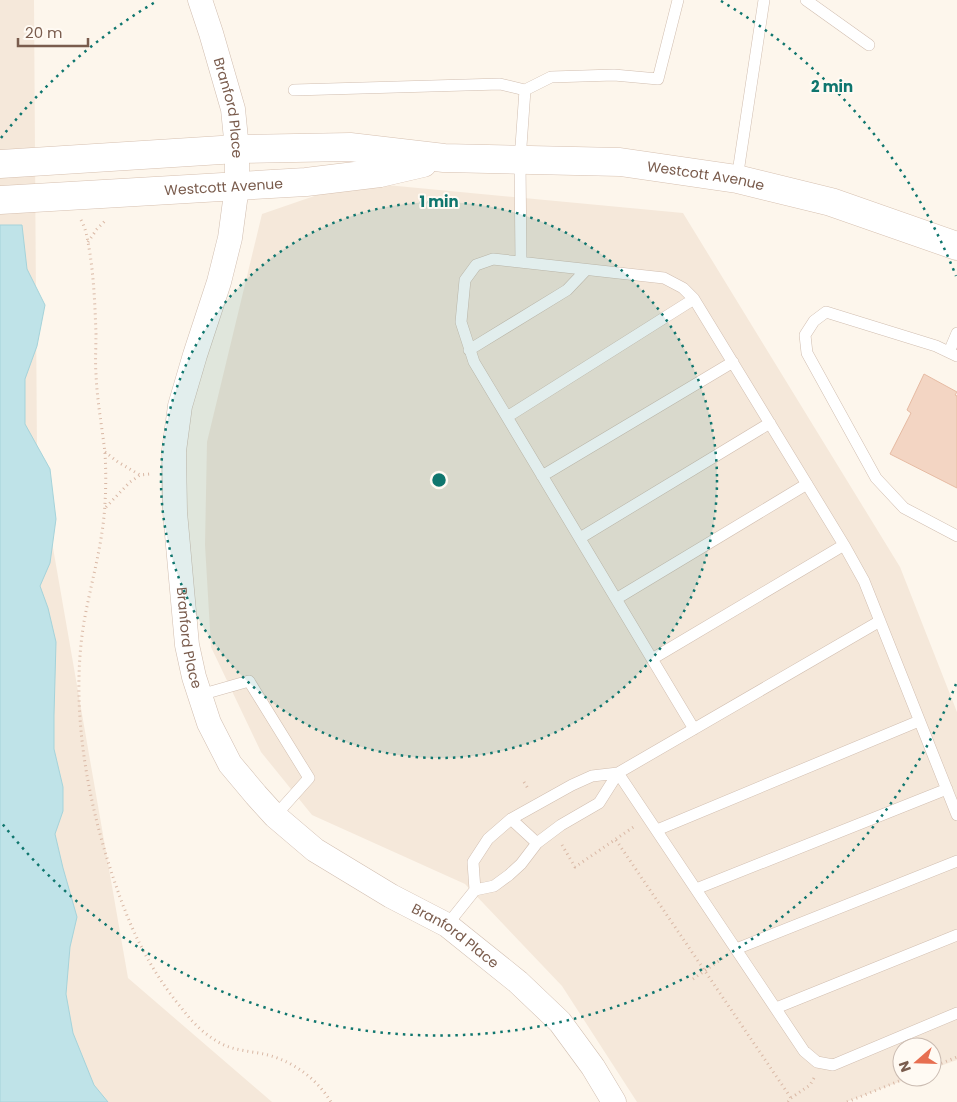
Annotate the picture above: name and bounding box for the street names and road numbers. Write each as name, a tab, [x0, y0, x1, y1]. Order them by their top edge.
street label: Branford Place	[209, 55, 247, 158]
street label: Westcott Avenue	[646, 156, 767, 195]
street label: Westcott Avenue	[164, 173, 284, 200]
street label: Branford Place	[172, 586, 207, 691]
street label: Branford Place	[408, 898, 503, 973]

